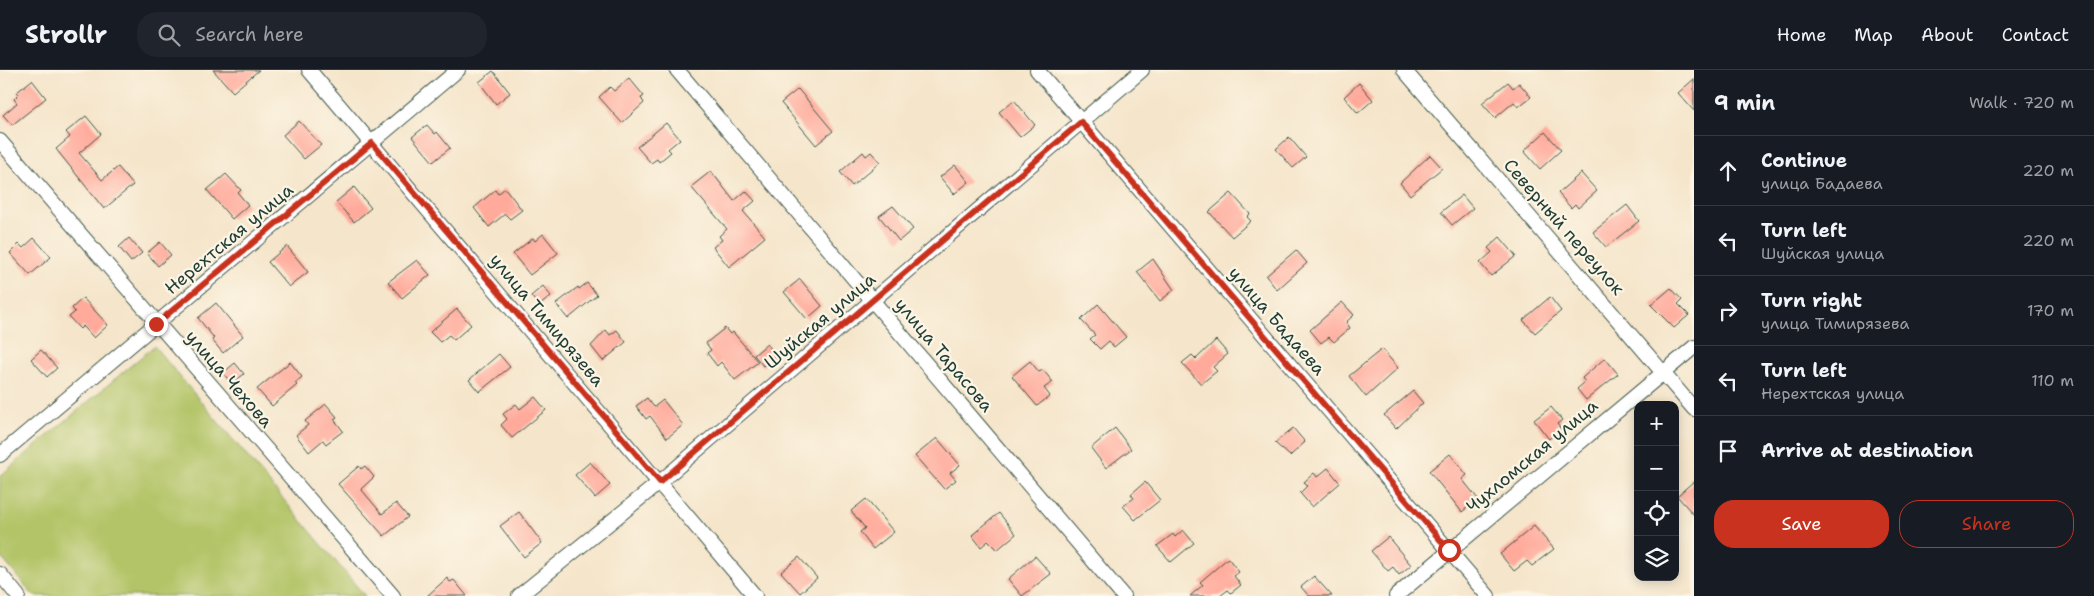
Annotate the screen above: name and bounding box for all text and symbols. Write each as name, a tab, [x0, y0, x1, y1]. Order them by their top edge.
search box	[137, 12, 487, 57]
text: Strollr	[25, 19, 107, 51]
icon: search	[155, 21, 183, 49]
text: Search here	[195, 22, 304, 47]
text: Home	[1777, 23, 1826, 47]
text: Map	[1854, 23, 1893, 47]
text: About	[1921, 23, 1974, 47]
text: Contact	[2002, 23, 2069, 47]
text: 9 min	[1714, 89, 1775, 117]
text: Walk · 720 m	[1969, 92, 2074, 113]
text: Continue	[1761, 148, 1847, 173]
street label: Северный переулок	[1498, 154, 1630, 301]
icon: ahead	[1714, 157, 1742, 185]
text: 220 m	[2022, 160, 2074, 181]
text: улица Бадаева	[1761, 173, 1883, 194]
street label: Нерехтская улица	[160, 178, 298, 300]
text: Turn left	[1761, 218, 1847, 243]
icon: left	[1714, 227, 1742, 255]
text: 220 m	[2022, 230, 2074, 251]
text: Шуйская улица	[1761, 243, 1884, 264]
street label: улица Тимирязева	[484, 248, 610, 392]
street label: улица Бадаева	[1223, 262, 1331, 380]
street label: Шуйская улица	[759, 267, 881, 375]
text: Turn right	[1761, 288, 1862, 313]
street label: улица Тарасова	[889, 293, 999, 417]
icon: right	[1714, 297, 1742, 325]
text: 170 m	[2027, 300, 2074, 321]
route end	[145, 313, 168, 336]
text: улица Тимирязева	[1761, 313, 1909, 334]
street label: улица Чехова	[180, 325, 278, 433]
text: Turn left	[1761, 358, 1847, 383]
icon: left	[1714, 367, 1742, 395]
text: 110 m	[2031, 370, 2074, 391]
text: Нерехтская улица	[1761, 383, 1904, 404]
street label: Чухломская улица	[1461, 394, 1603, 518]
map controls	[1634, 401, 1679, 581]
button: +	[1634, 401, 1679, 446]
icon: arrive	[1714, 437, 1742, 465]
text: Arrive at destination	[1761, 438, 1973, 463]
button: −	[1634, 446, 1679, 491]
button: locate	[1634, 491, 1679, 536]
button: Save	[1714, 500, 1889, 548]
button: Share	[1899, 500, 2074, 548]
button: layers	[1634, 536, 1679, 581]
route start	[1438, 539, 1461, 562]

